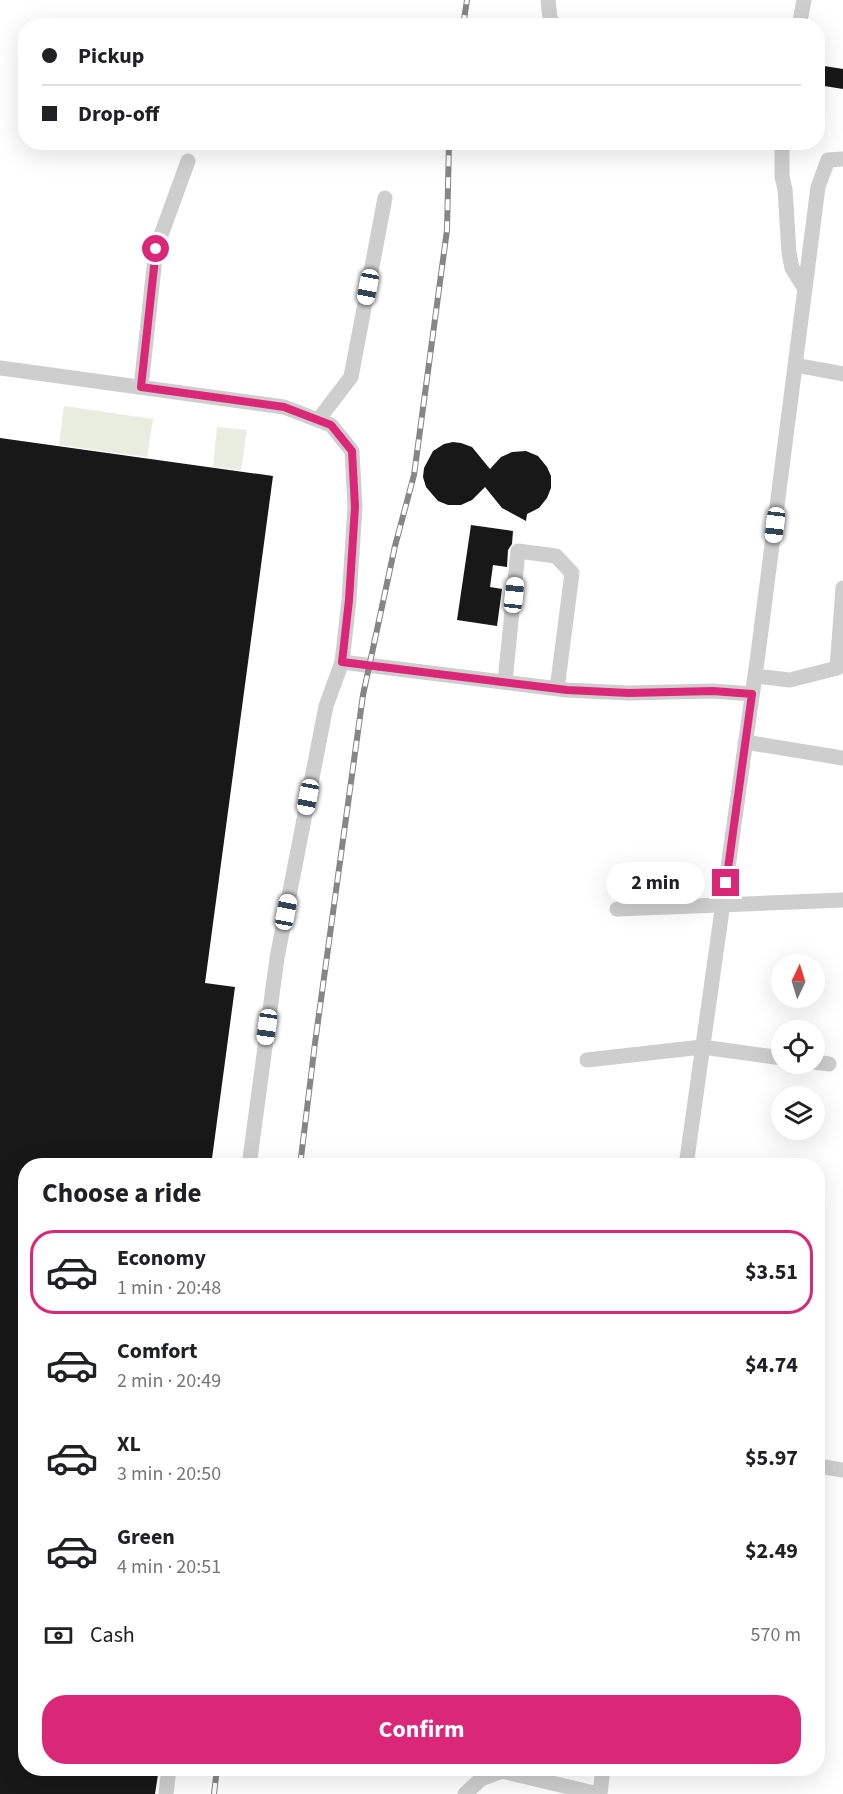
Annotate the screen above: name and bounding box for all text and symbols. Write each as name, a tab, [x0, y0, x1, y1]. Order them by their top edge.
text: Pickup	[78, 40, 144, 72]
text: Drop-off	[78, 98, 159, 130]
route start	[142, 235, 169, 262]
car	[356, 268, 380, 306]
car	[764, 506, 786, 544]
car	[503, 576, 525, 614]
car	[296, 778, 320, 816]
callout: 2 min	[606, 862, 705, 904]
text: 2 min	[631, 869, 680, 897]
route end	[712, 869, 739, 896]
car	[274, 893, 298, 931]
north arrow	[771, 954, 825, 1008]
map controls	[771, 954, 825, 1140]
car	[256, 1008, 278, 1046]
button: locate	[771, 1020, 825, 1074]
button: layers	[771, 1086, 825, 1140]
text: Choose a ride	[42, 1174, 202, 1213]
text: Economy	[117, 1242, 206, 1274]
icon: car	[45, 1245, 99, 1299]
text: $3.51	[745, 1256, 798, 1288]
text: 1 min · 20:48	[117, 1274, 221, 1302]
text: Comfort	[117, 1335, 198, 1367]
icon: car	[45, 1338, 99, 1392]
text: $4.74	[745, 1349, 798, 1381]
text: 2 min · 20:49	[117, 1367, 221, 1395]
text: XL	[117, 1428, 141, 1460]
icon: car	[45, 1431, 99, 1485]
text: $5.97	[745, 1442, 798, 1474]
text: 3 min · 20:50	[117, 1460, 221, 1488]
text: Green	[117, 1521, 175, 1553]
icon: car	[45, 1524, 99, 1578]
text: $2.49	[745, 1535, 798, 1567]
text: 4 min · 20:51	[117, 1553, 221, 1581]
icon: cash	[42, 1619, 75, 1652]
text: Cash	[90, 1619, 135, 1651]
text: 570 m	[751, 1621, 801, 1649]
button: Confirm	[42, 1695, 801, 1764]

